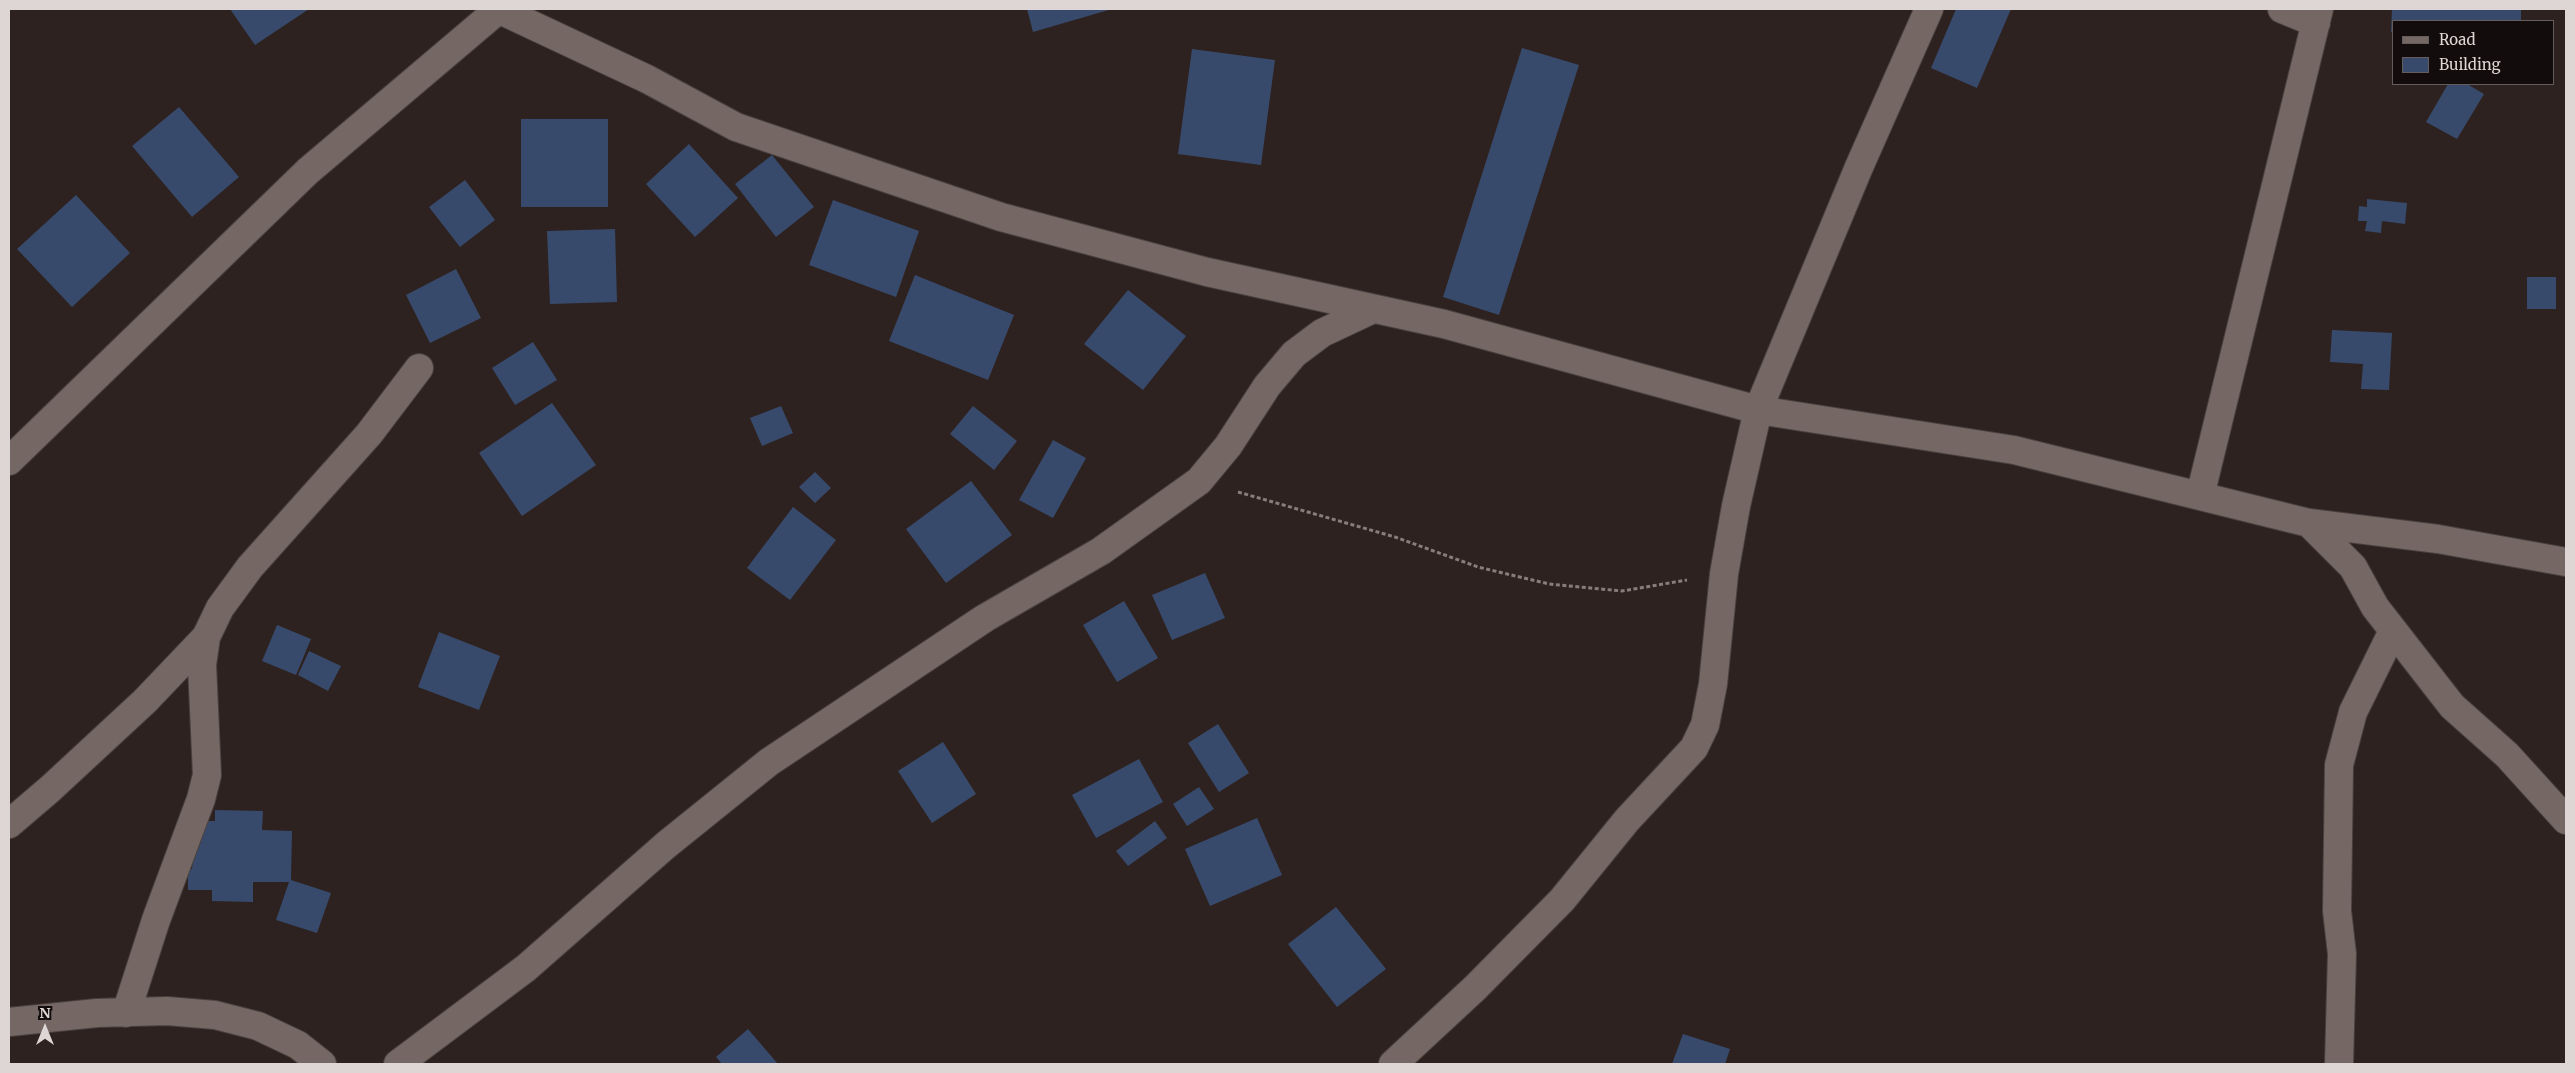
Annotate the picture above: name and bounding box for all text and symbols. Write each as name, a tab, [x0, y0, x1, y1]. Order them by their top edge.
legend	[2392, 20, 2555, 85]
text: Road	[2439, 30, 2475, 49]
text: Building	[2439, 55, 2501, 74]
north arrow	[20, 1003, 70, 1053]
text: N	[39, 1004, 51, 1022]

